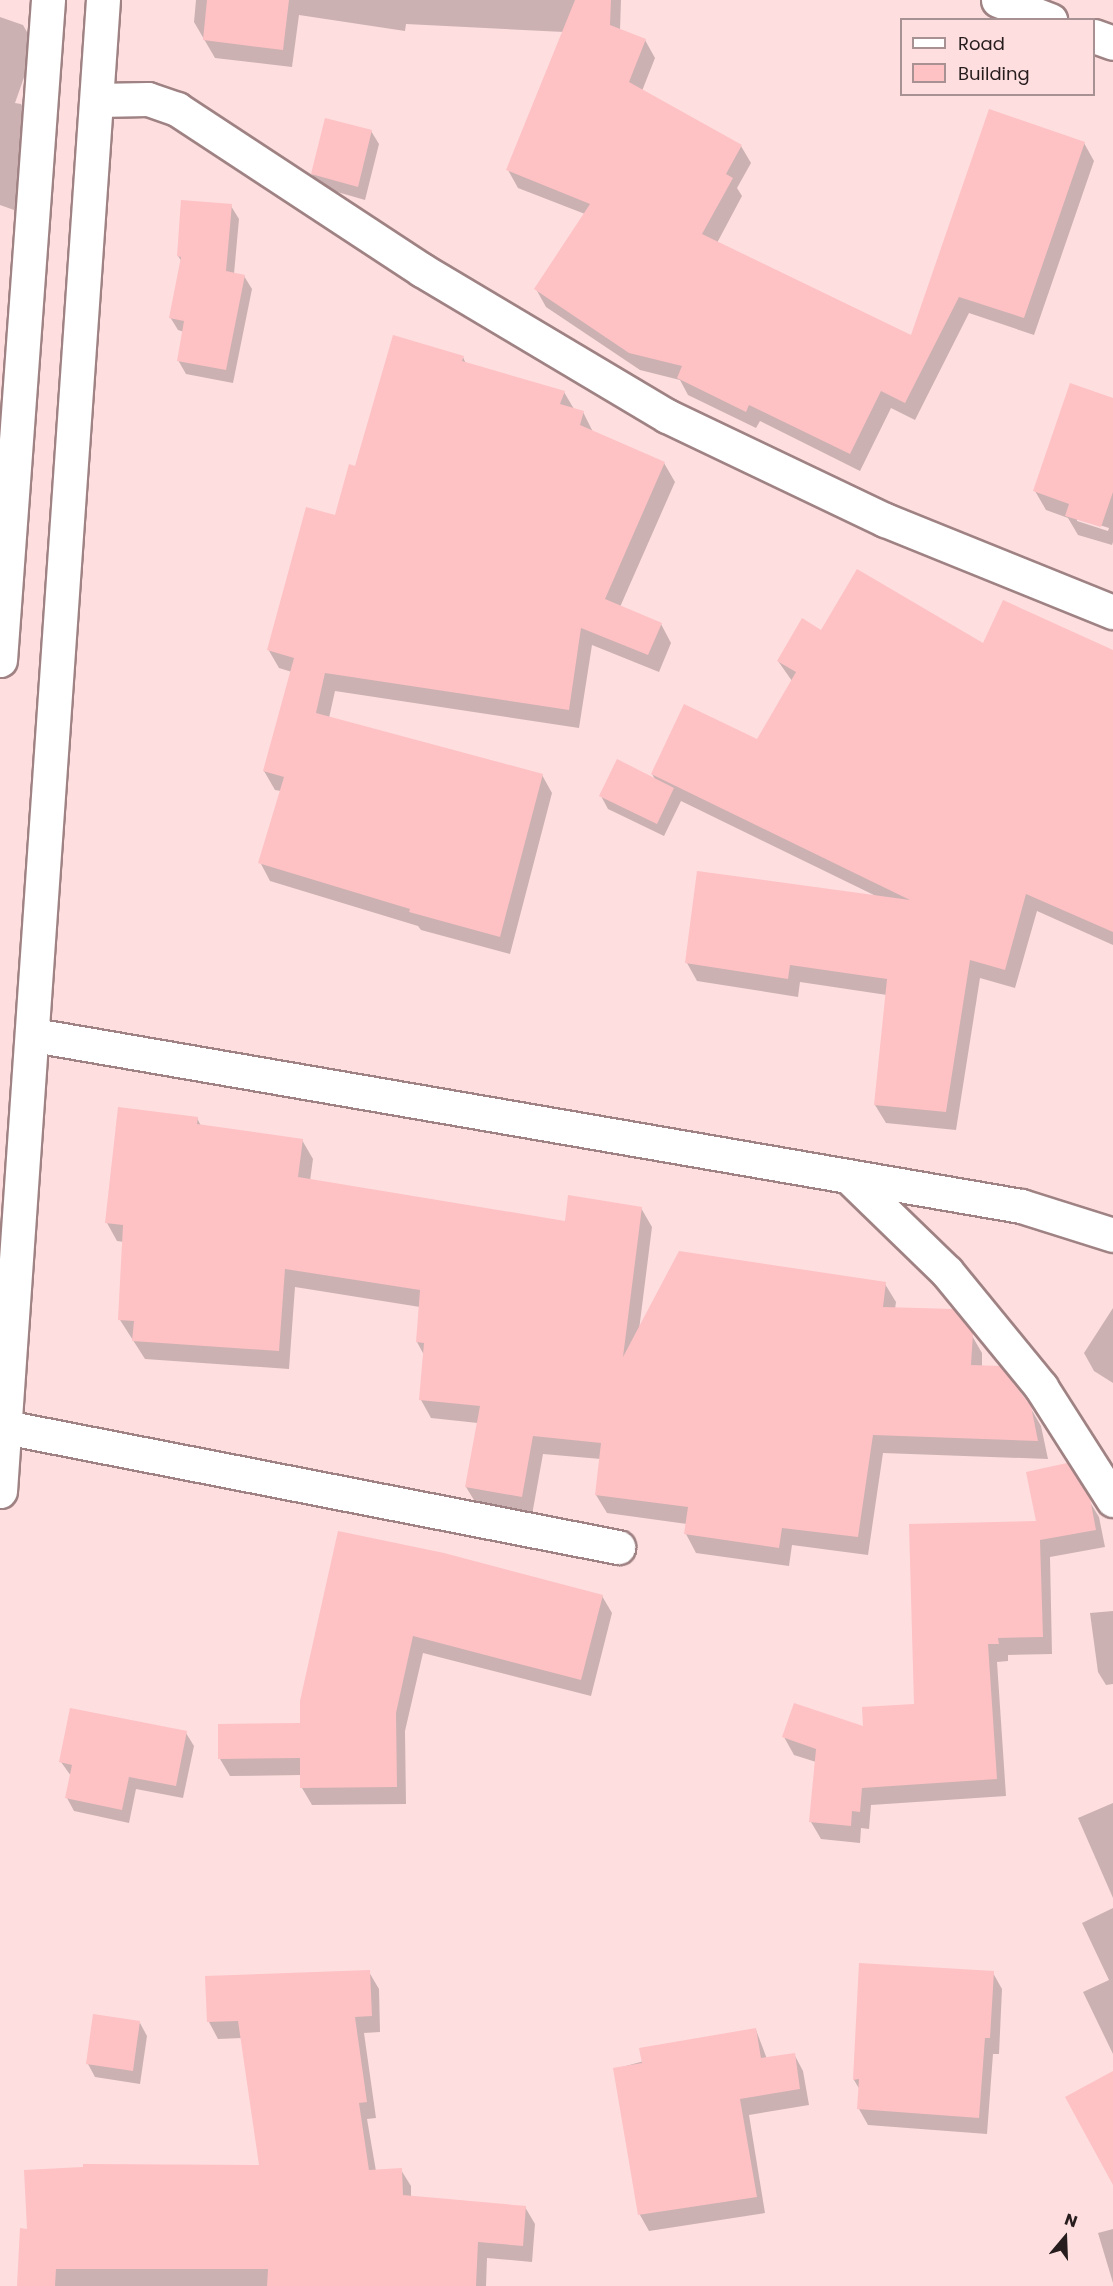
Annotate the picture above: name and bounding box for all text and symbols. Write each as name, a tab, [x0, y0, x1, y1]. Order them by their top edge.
legend	[900, 18, 1095, 96]
text: Road	[958, 31, 1005, 56]
text: Building	[958, 61, 1030, 86]
north arrow	[1035, 2208, 1095, 2268]
text: N	[1062, 2208, 1080, 2233]

